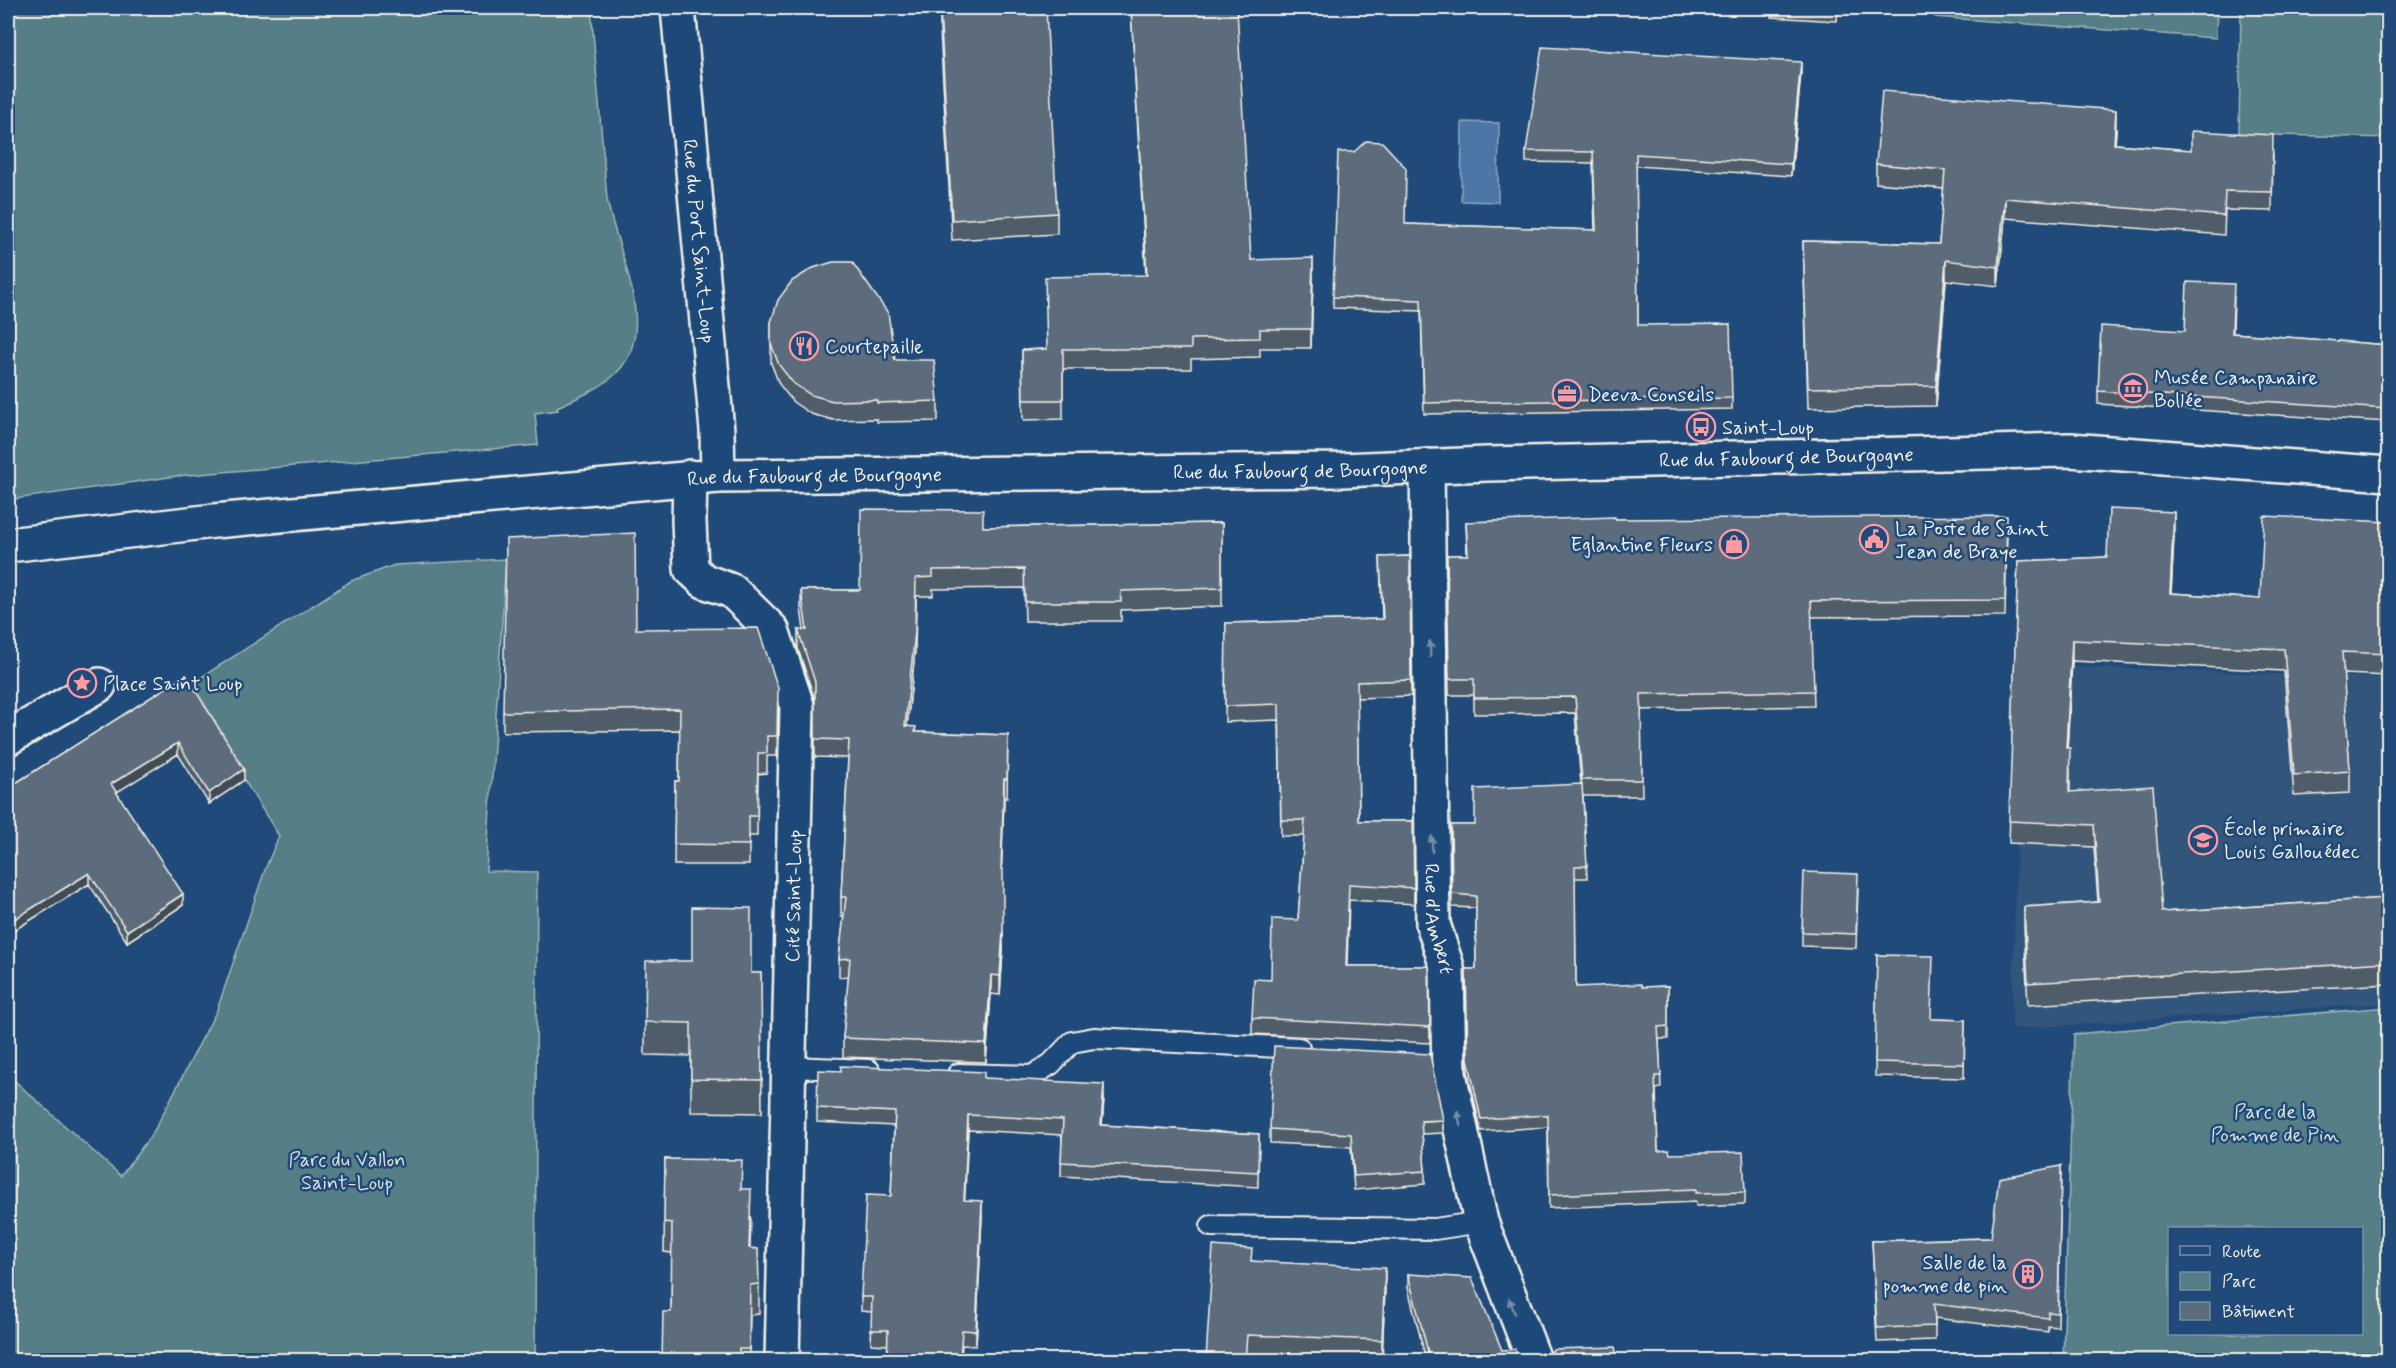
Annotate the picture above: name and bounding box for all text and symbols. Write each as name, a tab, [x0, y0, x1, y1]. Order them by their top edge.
street label: Rue du Port Saint-Loup	[675, 138, 721, 344]
restaurant icon: Courtepaille	[788, 330, 820, 362]
place label: Courtepaille	[825, 334, 923, 361]
place label: Musée Campanaire Bollée	[2154, 365, 2318, 415]
museum icon: Musée Campanaire Bollée	[2117, 372, 2149, 404]
office icon: Deeva Conseils	[1551, 378, 1583, 410]
place label: Deeva Conseils	[1588, 382, 1714, 409]
bus stop icon: Saint-Loup	[1685, 411, 1717, 443]
place label: Saint-Loup	[1722, 415, 1814, 442]
street label: Rue du Faubourg de Bourgogne	[1659, 442, 1914, 475]
street label: Rue du Faubourg de Bourgogne	[1173, 454, 1428, 487]
street label: Rue du Faubourg de Bourgogne	[686, 462, 942, 494]
place label: La Poste de Saint Jean de Braye	[1895, 516, 2049, 566]
public building icon: La Poste de Saint Jean de Braye	[1858, 523, 1890, 555]
shop icon: Eglantine Fleurs	[1718, 528, 1750, 560]
place label: Eglantine Fleurs	[1570, 532, 1713, 559]
one-way arrow	[1426, 639, 1435, 658]
place icon: Place Saint Loup	[66, 667, 98, 699]
place label: Place Saint Loup	[103, 671, 243, 698]
place label: École primaire Louis Gallouédec	[2224, 816, 2360, 866]
school or university icon: École primaire Louis Gallouédec	[2187, 824, 2219, 856]
street label: Cité Saint-Loup	[780, 830, 809, 963]
one-way arrow	[1427, 834, 1437, 853]
street label: Rue d'Ambert	[1417, 863, 1459, 975]
park label: Parc de la Pomme de Pin	[2211, 1099, 2340, 1149]
one-way arrow	[1453, 1110, 1463, 1129]
park label: Parc du Vallon Saint-Loup	[288, 1147, 406, 1197]
legend	[2168, 1227, 2363, 1335]
text: Route	[2222, 1240, 2261, 1264]
place label: Salle de la pomme de pin	[1883, 1250, 2007, 1300]
building icon: Salle de la pomme de pin	[2012, 1258, 2044, 1290]
text: Parc	[2222, 1270, 2256, 1294]
one-way arrow	[1507, 1297, 1517, 1315]
text: Bâtiment	[2222, 1300, 2295, 1324]

